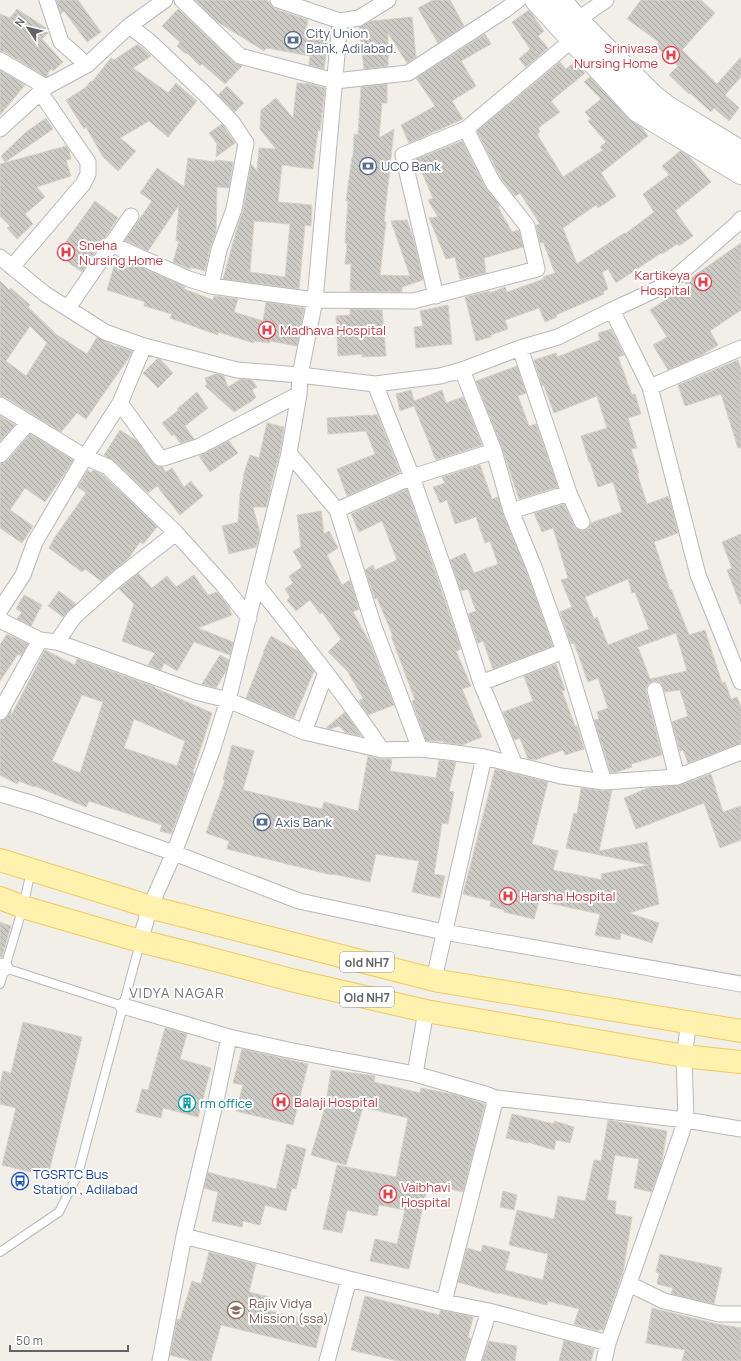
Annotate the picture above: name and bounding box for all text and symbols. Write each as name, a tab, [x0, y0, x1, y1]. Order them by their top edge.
north arrow	[8, 8, 48, 48]
text: N	[11, 14, 28, 30]
place label: City Union Bank, Adilabad.	[306, 24, 397, 57]
bank icon: City Union Bank, Adilabad.	[283, 30, 303, 50]
place label: Srinivasa Nursing Home	[574, 39, 658, 72]
hospital icon: Srinivasa Nursing Home	[661, 45, 681, 65]
bank icon: UCO Bank	[358, 156, 378, 176]
place label: UCO Bank	[381, 157, 441, 175]
place label: Sneha Nursing Home	[79, 236, 163, 269]
hospital icon: Sneha Nursing Home	[56, 242, 76, 262]
place label: Kartikeya Hospital	[635, 266, 690, 299]
hospital icon: Kartikeya Hospital	[693, 272, 713, 292]
hospital icon: Madhava Hospital	[257, 320, 277, 340]
place label: Madhava Hospital	[280, 321, 386, 339]
bank icon: Axis Bank	[252, 812, 272, 832]
place label: Axis Bank	[275, 813, 332, 831]
hospital icon: Harsha Hospital	[498, 886, 518, 906]
place label: Harsha Hospital	[521, 887, 615, 905]
road number: old NH7	[340, 952, 394, 972]
district label: VIDYA NAGAR	[129, 983, 225, 1002]
road number: Old NH7	[340, 987, 394, 1007]
hospital icon: Balaji Hospital	[271, 1092, 291, 1112]
building icon: rm office	[177, 1093, 197, 1113]
place label: Balaji Hospital	[294, 1093, 378, 1111]
place label: rm office	[200, 1094, 253, 1112]
place label: TGSRTC Bus Station , Adilabad	[33, 1165, 138, 1198]
bus stop icon: TGSRTC Bus Station , Adilabad	[10, 1171, 30, 1191]
place label: Vaibhavi Hospital	[401, 1178, 451, 1211]
hospital icon: Vaibhavi Hospital	[378, 1184, 398, 1204]
place label: Rajiv Vidya Mission (ssa)	[249, 1294, 329, 1327]
school or university icon: Rajiv Vidya Mission (ssa)	[226, 1300, 246, 1320]
scale bar	[10, 1327, 128, 1353]
text: 50 m	[16, 1332, 43, 1349]

